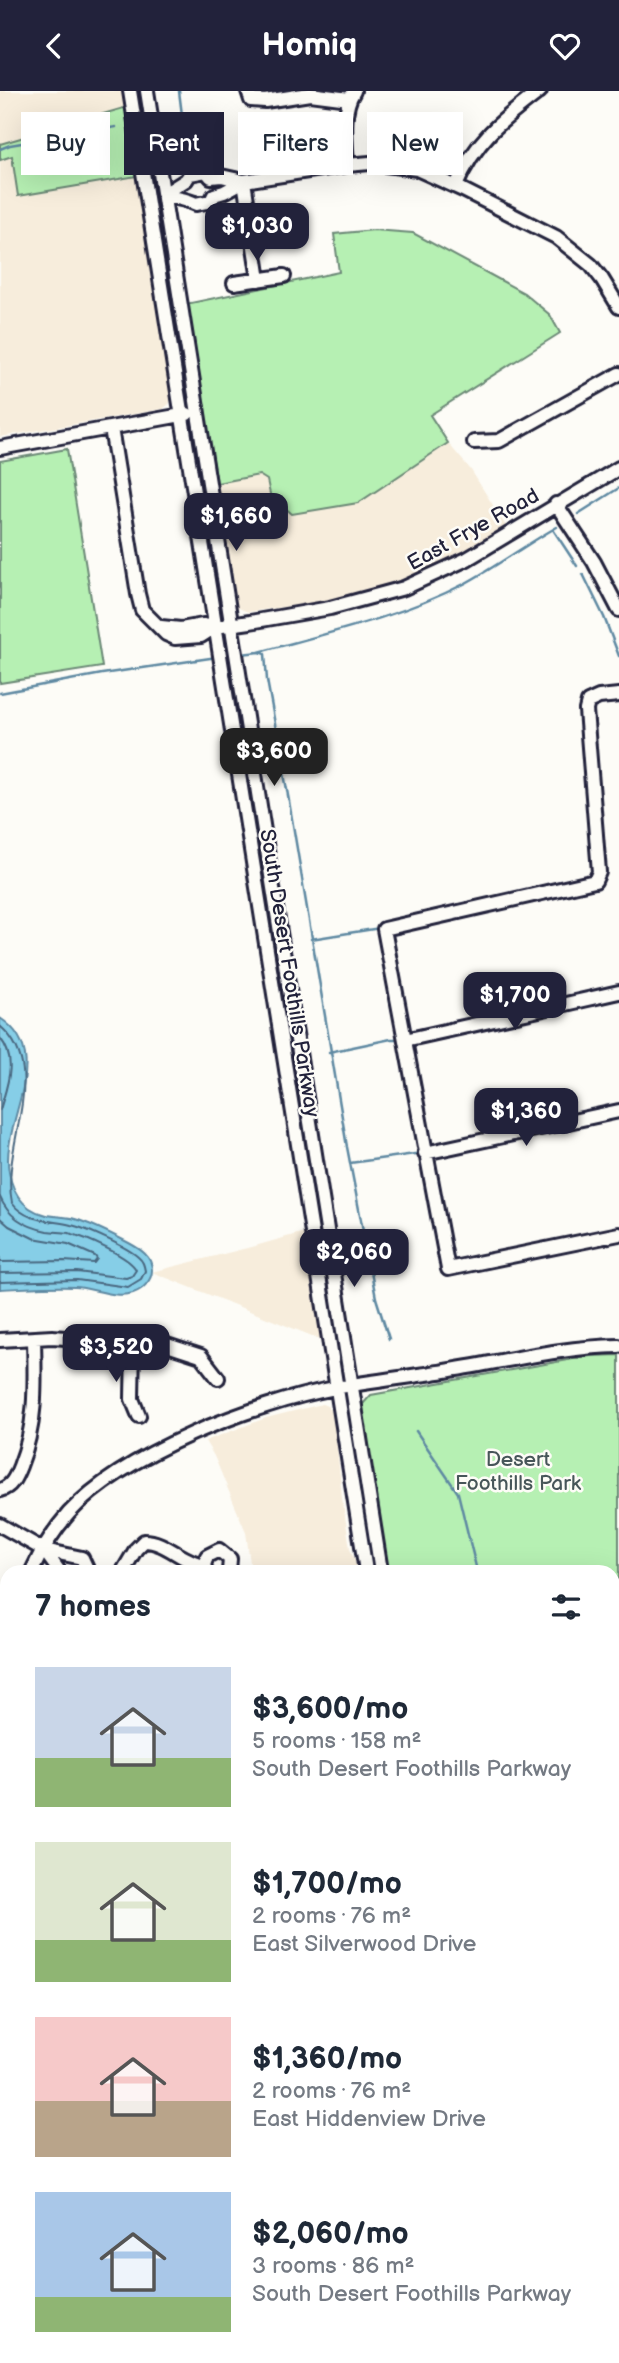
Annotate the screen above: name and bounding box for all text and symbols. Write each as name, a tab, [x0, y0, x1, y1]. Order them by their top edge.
text: Homiq	[262, 26, 357, 65]
icon: back	[35, 27, 73, 65]
icon: heart	[546, 27, 584, 65]
chip: Buy	[21, 112, 110, 175]
chip: Rent	[124, 112, 224, 175]
chip: Filters	[238, 112, 353, 175]
chip: New	[367, 112, 463, 175]
pin: $1,030	[200, 204, 314, 263]
text: $1,030	[221, 212, 293, 240]
street label: East Frye Road	[403, 483, 543, 576]
pin: $1,660	[179, 493, 293, 553]
text: $1,660	[200, 502, 272, 530]
pin: $3,600	[217, 729, 331, 788]
text: $3,600	[236, 737, 312, 765]
street label: South Desert Foothills Parkway	[254, 827, 325, 1119]
pin: $1,700	[458, 972, 572, 1032]
text: $1,700	[479, 981, 551, 1009]
pin: $1,360	[469, 1089, 583, 1148]
text: $1,360	[490, 1097, 562, 1125]
pin: $2,060	[297, 1229, 411, 1289]
text: $2,060	[316, 1238, 392, 1266]
pin: $3,520	[59, 1325, 173, 1384]
text: $3,520	[79, 1333, 153, 1361]
park label: Desert Foothills Park	[455, 1447, 582, 1496]
icon: filters	[547, 1588, 585, 1626]
text: 7 homes	[35, 1589, 151, 1625]
text: $3,600/mo	[252, 1691, 408, 1727]
icon: home	[91, 1695, 175, 1779]
text: 5 rooms · 158 m²	[252, 1727, 421, 1755]
text: South Desert Foothills Parkway	[252, 1755, 571, 1783]
text: $1,700/mo	[252, 1866, 402, 1902]
icon: home	[91, 1870, 175, 1954]
text: 2 rooms · 76 m²	[252, 1902, 411, 1930]
text: East Silverwood Drive	[252, 1930, 476, 1958]
text: $1,360/mo	[252, 2041, 402, 2077]
icon: home	[91, 2045, 175, 2129]
text: 2 rooms · 76 m²	[252, 2077, 411, 2105]
text: East Hiddenview Drive	[252, 2105, 486, 2133]
text: $2,060/mo	[252, 2216, 409, 2252]
icon: home	[91, 2220, 175, 2304]
text: 3 rooms · 86 m²	[252, 2252, 414, 2280]
text: South Desert Foothills Parkway	[252, 2280, 571, 2308]

